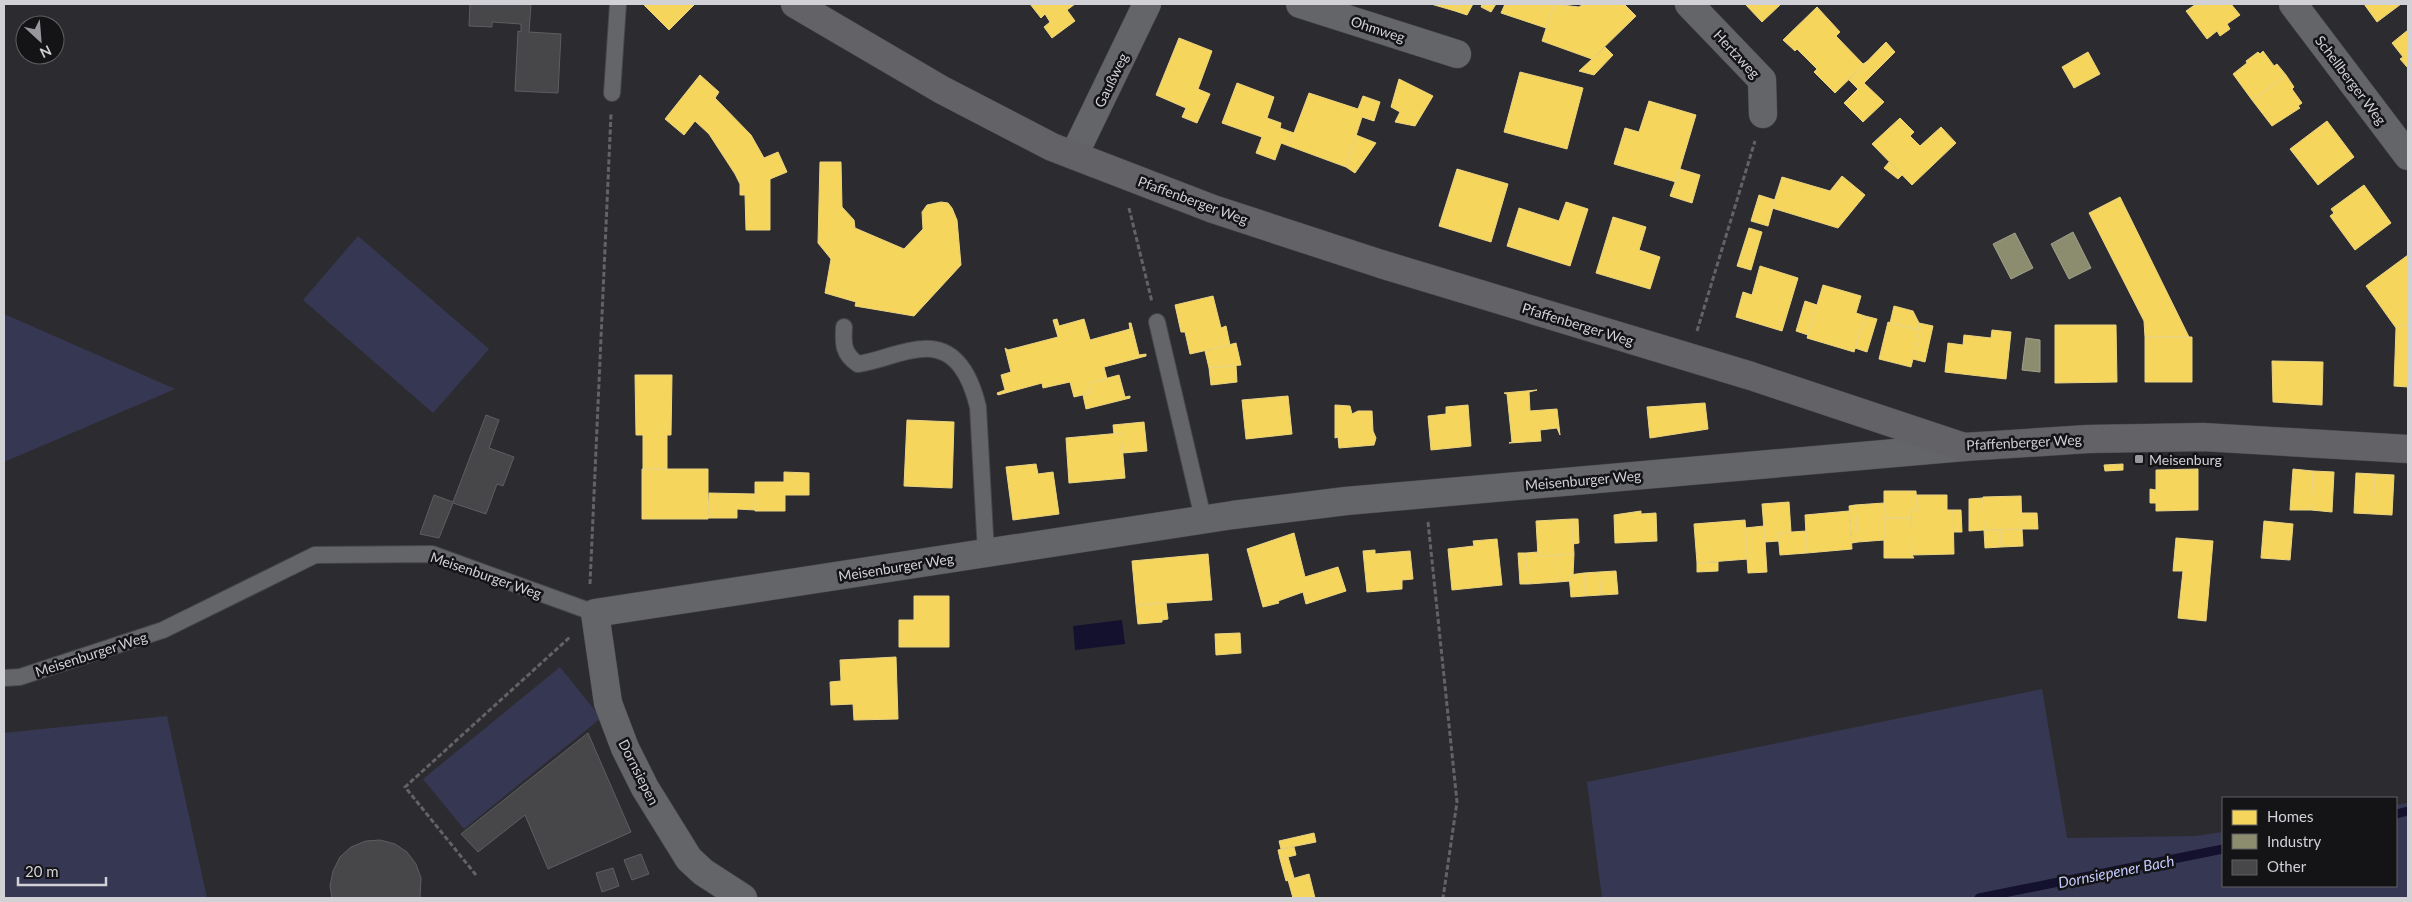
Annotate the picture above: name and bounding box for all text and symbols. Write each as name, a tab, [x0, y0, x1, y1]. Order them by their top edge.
street label: Ohmweg	[1349, 12, 1407, 46]
north arrow	[15, 15, 65, 65]
street label: Hertzweg	[1710, 26, 1764, 82]
street label: Schellberger Weg	[2312, 32, 2390, 128]
text: N	[37, 42, 54, 62]
street label: Gaußweg	[1091, 50, 1131, 110]
street label: Pfaffenberger Weg	[1136, 172, 1250, 228]
street label: Pfaffenberger Weg	[1520, 299, 1636, 349]
street label: Pfaffenberger Weg	[1966, 430, 2082, 454]
place label: Meisenburg	[2149, 451, 2222, 468]
marker: Meisenburg	[2133, 453, 2145, 465]
street label: Meisenburger Weg	[1524, 466, 1642, 494]
street label: Meisenburger Weg	[428, 548, 544, 602]
street label: Meisenburger Weg	[837, 549, 955, 585]
street label: Meisenburger Weg	[33, 628, 149, 680]
street label: Dornsiepen	[615, 736, 663, 808]
legend	[2222, 797, 2397, 887]
text: Homes	[2267, 807, 2313, 825]
text: Industry	[2267, 832, 2322, 850]
water label: Dornsiepener Bach	[2056, 851, 2176, 891]
scale bar	[18, 854, 105, 886]
text: Other	[2267, 857, 2307, 875]
text: 20 m	[25, 862, 59, 880]

